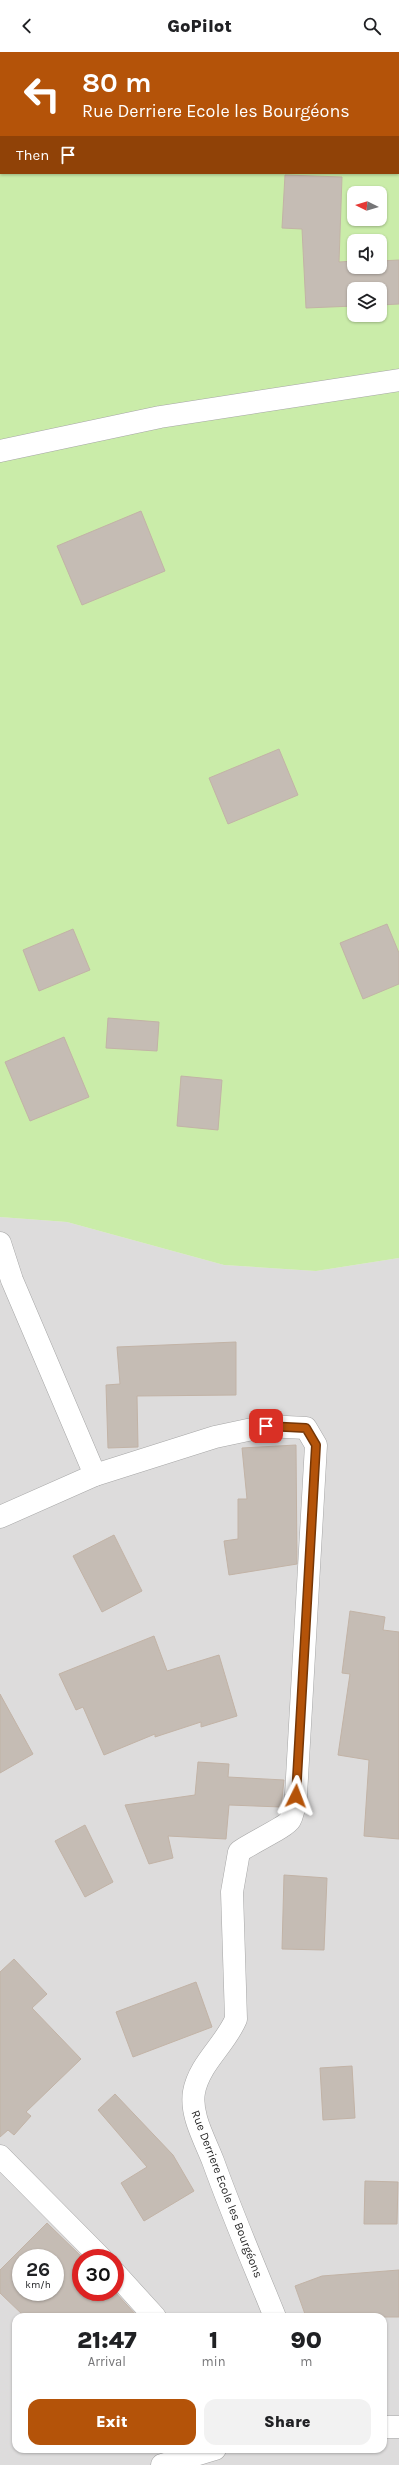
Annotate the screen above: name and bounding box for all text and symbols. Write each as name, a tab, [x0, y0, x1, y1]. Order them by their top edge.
icon: back	[16, 15, 38, 37]
text: GoPilot	[167, 15, 232, 37]
icon: search	[361, 15, 383, 37]
text: 80 m	[82, 66, 151, 99]
icon: left	[16, 68, 68, 120]
text: Rue Derriere Ecole les Bourgéons	[82, 100, 350, 122]
icon: arrive	[57, 144, 79, 166]
text: Then	[16, 146, 49, 164]
north arrow	[347, 186, 387, 226]
map controls	[347, 186, 387, 322]
button: sound	[347, 234, 387, 274]
button: layers	[347, 282, 387, 322]
pin	[249, 1409, 283, 1443]
icon: arrive	[255, 1415, 277, 1437]
position arrow	[275, 1775, 317, 1817]
street label: Rue Derriere Ecole les Bourgéons	[188, 2108, 266, 2280]
speed limit sign: 30	[72, 2249, 124, 2301]
text: 26	[26, 2258, 50, 2281]
text: km/h	[25, 2279, 51, 2291]
text: 21:47	[77, 2326, 137, 2354]
text: 1	[209, 2326, 218, 2354]
text: 90	[290, 2326, 322, 2354]
text: Arrival	[88, 2354, 126, 2369]
text: min	[202, 2354, 226, 2369]
text: m	[300, 2354, 312, 2369]
button: Exit	[28, 2399, 196, 2445]
button: Share	[204, 2399, 371, 2445]

